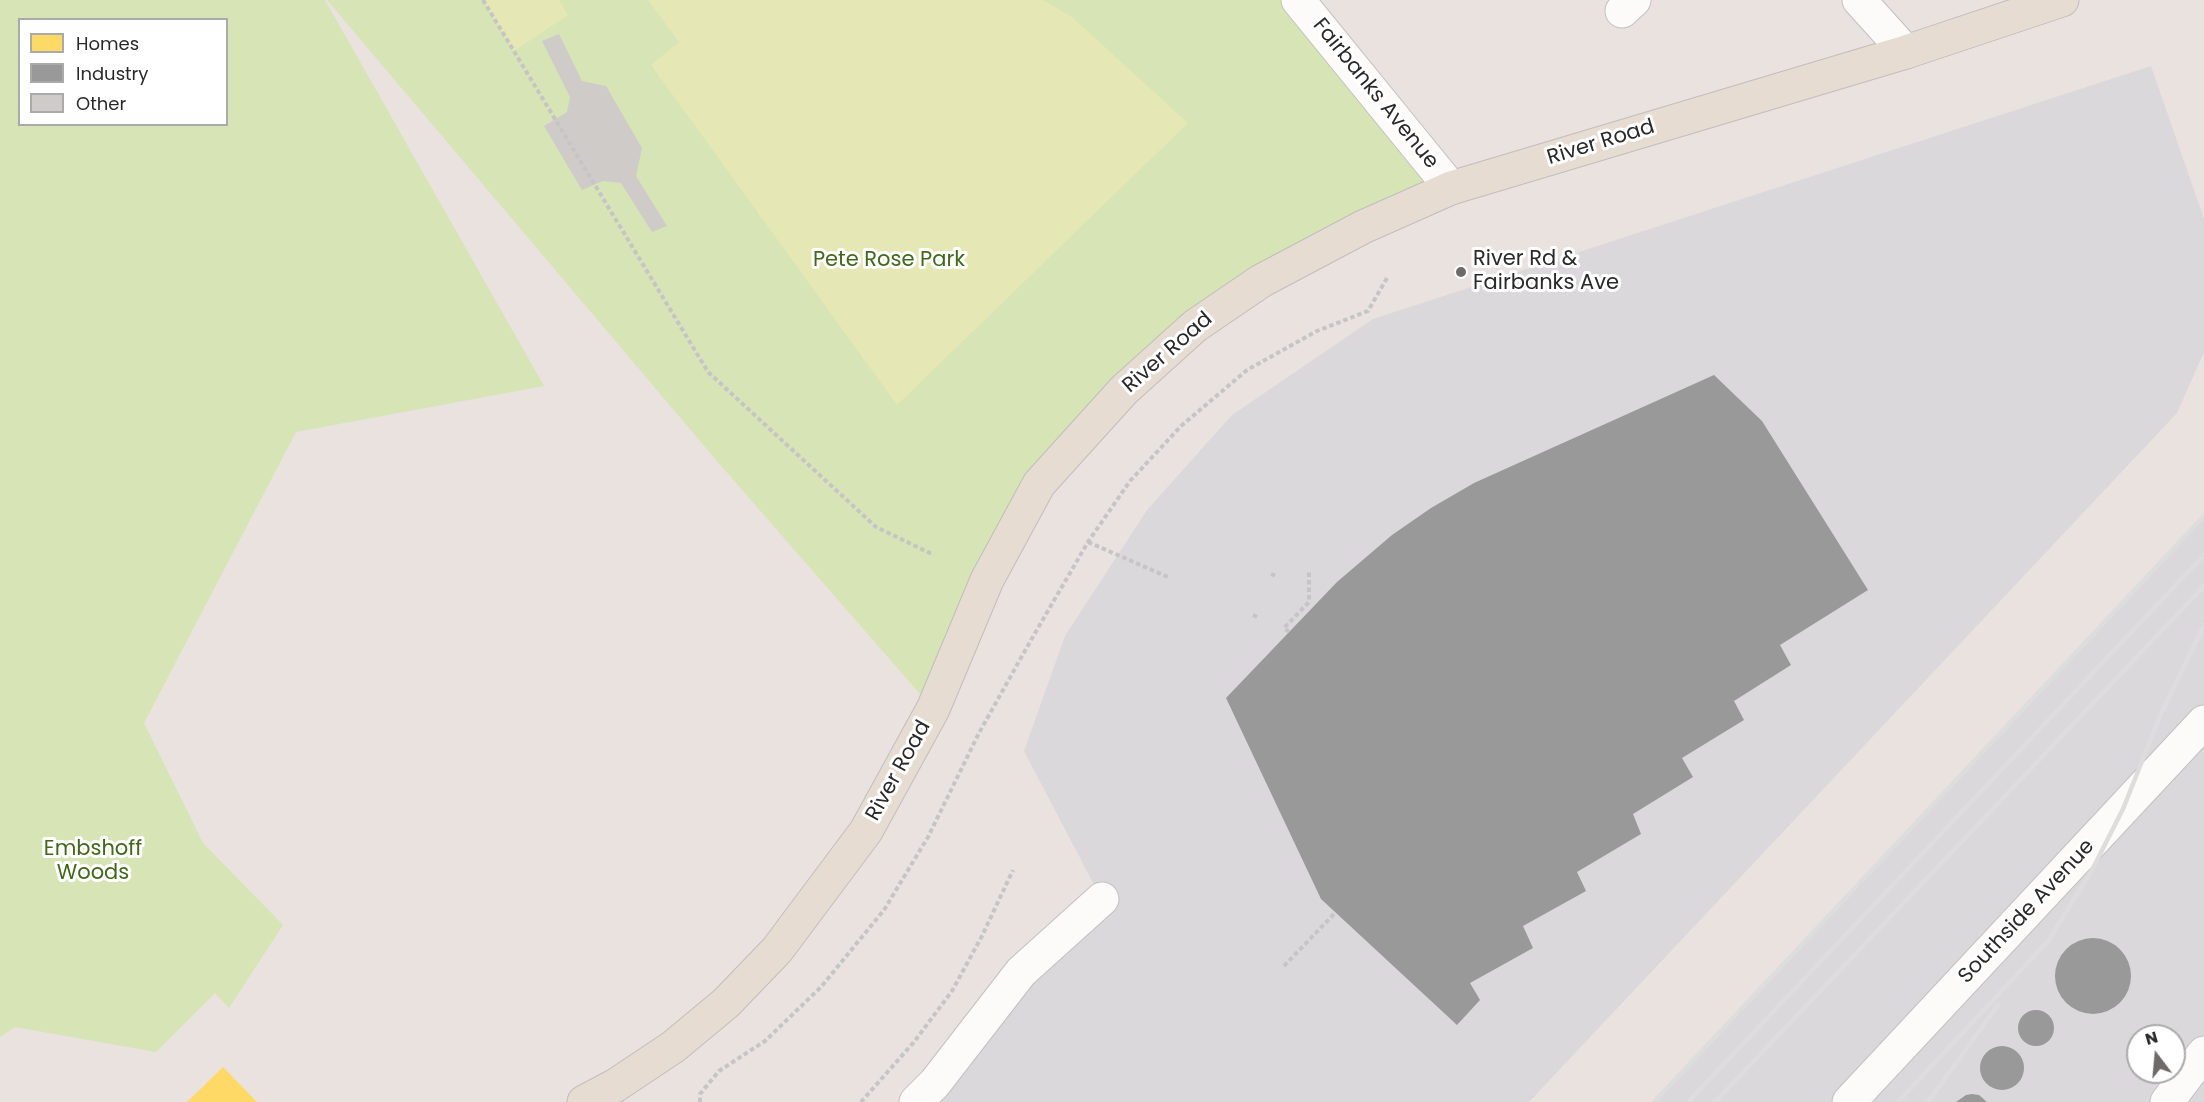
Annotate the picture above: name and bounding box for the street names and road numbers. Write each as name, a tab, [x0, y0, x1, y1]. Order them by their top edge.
street label: Fairbanks Avenue	[1307, 14, 1443, 174]
street label: River Road	[1544, 115, 1658, 171]
street label: River Road	[1118, 307, 1218, 399]
street label: River Road	[861, 716, 937, 826]
street label: Southside Avenue	[1954, 835, 2100, 989]

